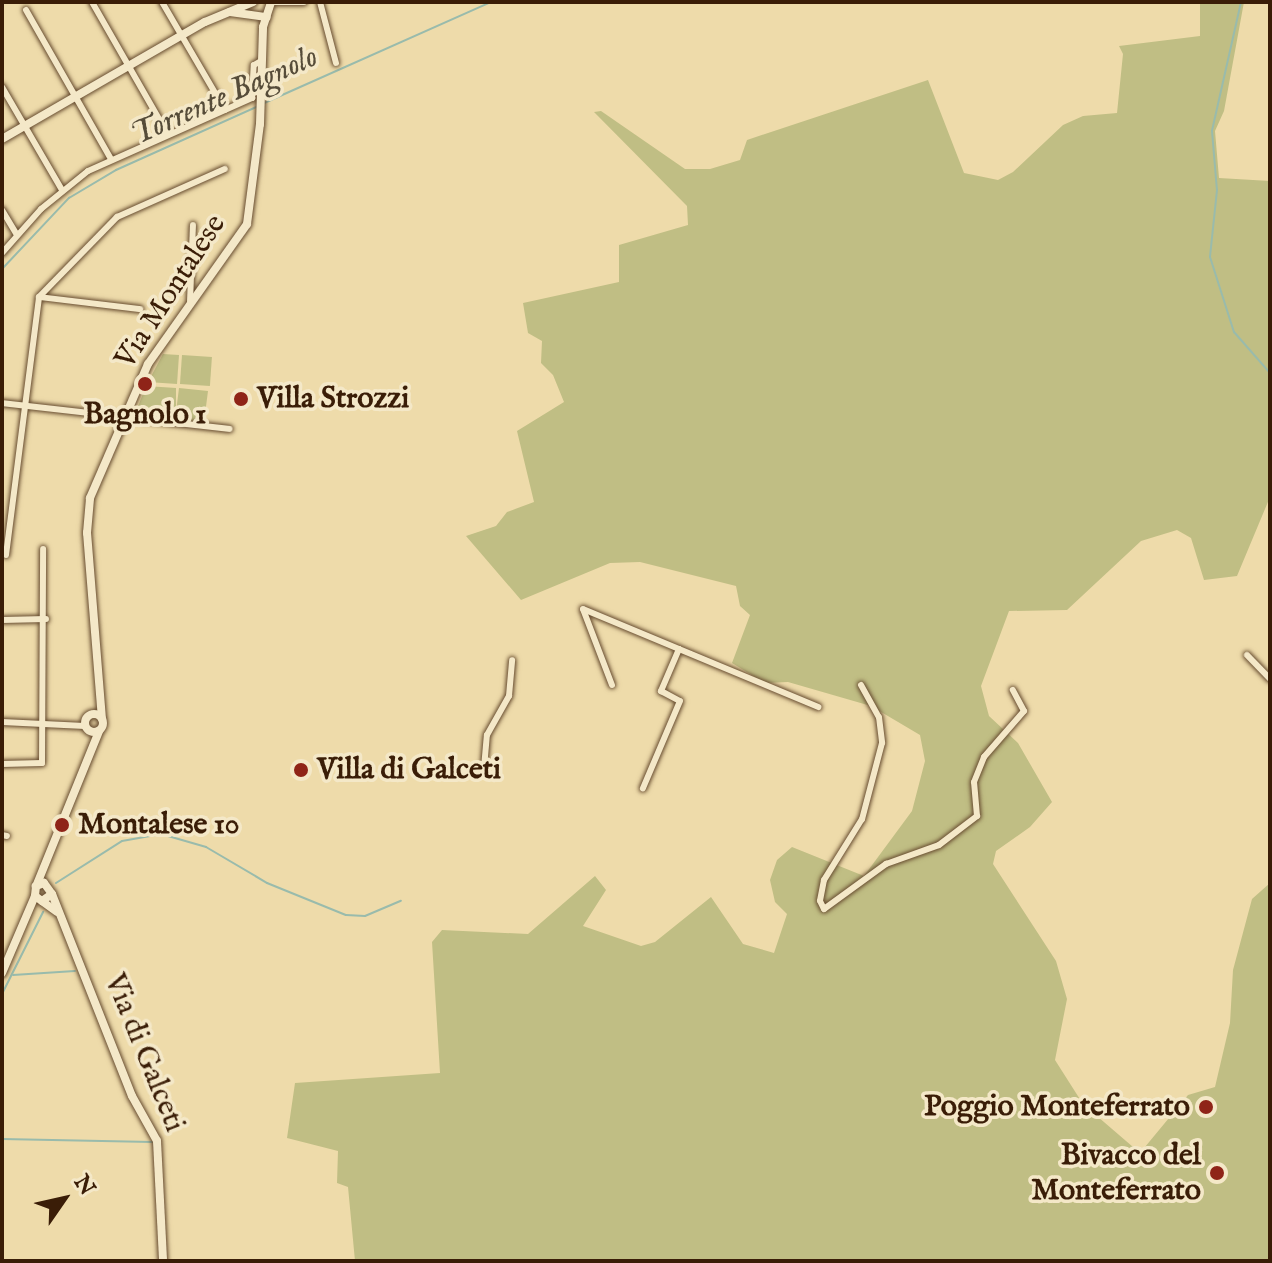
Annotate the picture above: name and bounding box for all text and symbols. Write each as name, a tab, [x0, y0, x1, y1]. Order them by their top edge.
water label: Torrente Bagnolo	[126, 39, 324, 155]
street label: Via Montalese	[108, 208, 234, 376]
marker: Bagnolo 1	[136, 375, 154, 393]
place label: Villa Strozzi	[257, 381, 409, 417]
marker: Villa Strozzi	[232, 390, 250, 408]
place label: Bagnolo 1	[83, 397, 207, 433]
place label: Villa di Galceti	[317, 752, 501, 788]
marker: Villa di Galceti	[292, 761, 310, 779]
place label: Montalese 10	[78, 807, 240, 843]
marker: Montalese 10	[53, 816, 71, 834]
street label: Via di Galceti	[96, 969, 192, 1137]
place label: Poggio Monteferrato	[924, 1089, 1190, 1125]
marker: Poggio Monteferrato	[1197, 1098, 1215, 1116]
place label: Bivacco del Monteferrato	[1031, 1138, 1201, 1208]
north arrow	[24, 1159, 104, 1239]
marker: Bivacco del Monteferrato	[1208, 1164, 1226, 1182]
text: N	[67, 1170, 101, 1201]

